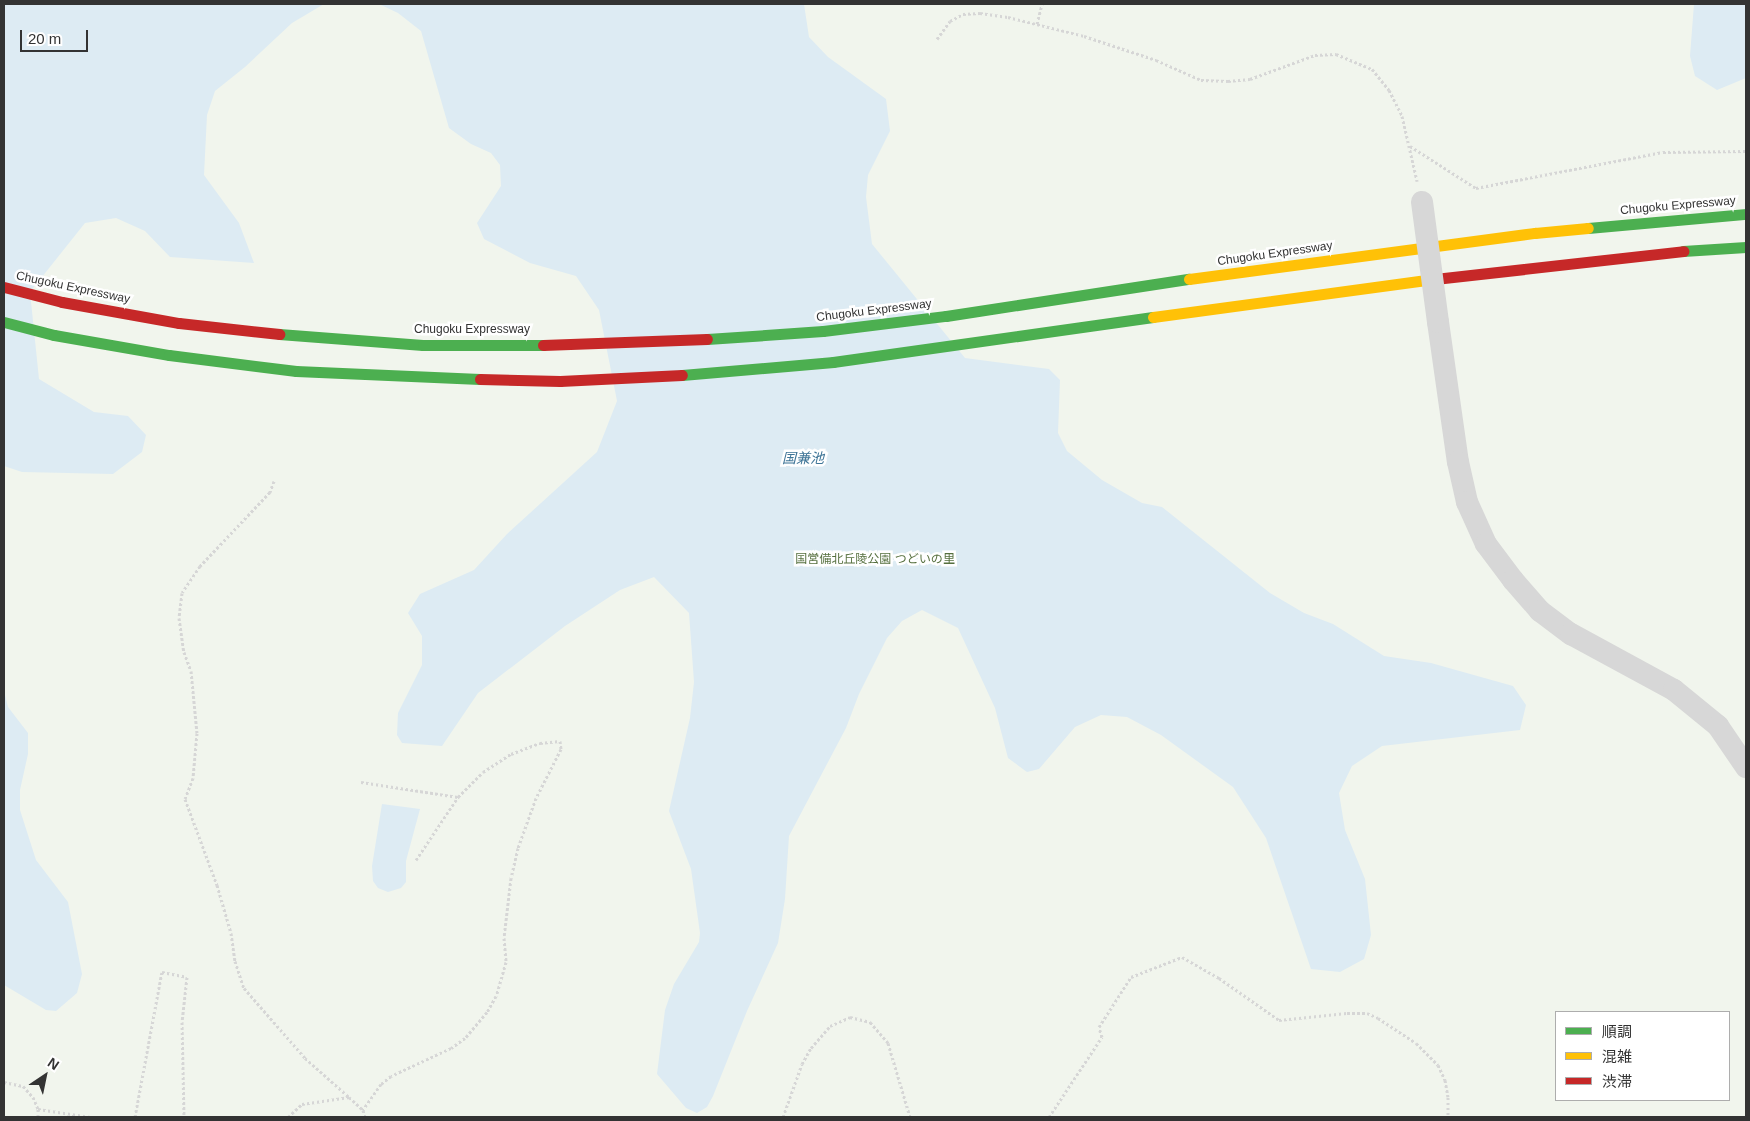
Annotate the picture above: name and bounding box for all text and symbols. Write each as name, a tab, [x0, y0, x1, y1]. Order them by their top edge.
scale bar	[22, 20, 90, 52]
text: 20 m	[28, 30, 61, 47]
street label: Chugoku Expressway	[1620, 194, 1736, 218]
street label: Chugoku Expressway	[1217, 239, 1333, 269]
street label: Chugoku Expressway	[15, 269, 131, 307]
street label: Chugoku Expressway	[816, 297, 932, 325]
street label: Chugoku Expressway	[414, 323, 530, 337]
water label: 国兼池	[782, 450, 824, 466]
park label: 国営備北丘陵公園 つどいの里	[795, 553, 955, 567]
legend	[1555, 1011, 1730, 1101]
text: 順調	[1602, 1023, 1632, 1040]
text: 混雑	[1602, 1048, 1632, 1065]
north arrow	[20, 1051, 70, 1101]
text: N	[45, 1054, 62, 1073]
text: 渋滞	[1602, 1073, 1632, 1090]

